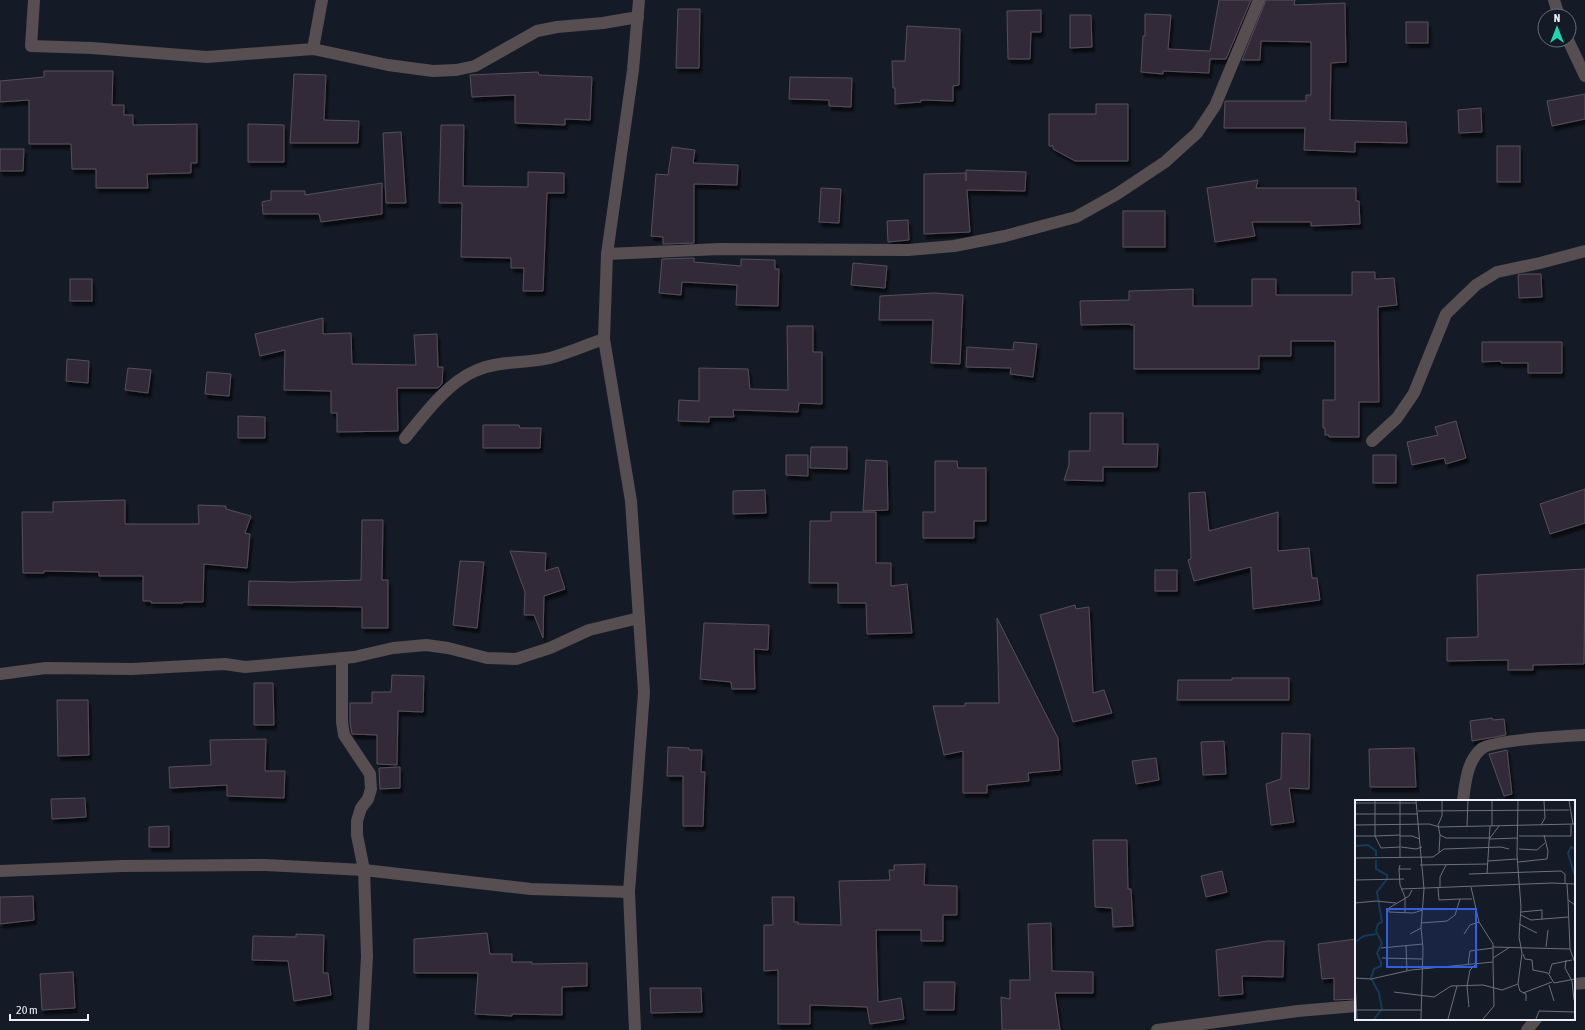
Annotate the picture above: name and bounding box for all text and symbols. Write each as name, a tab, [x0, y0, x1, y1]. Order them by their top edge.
north arrow	[1537, 8, 1577, 48]
text: N	[1554, 12, 1560, 24]
inset map	[1355, 800, 1575, 1020]
scale bar	[10, 996, 88, 1022]
text: 20 m	[16, 1003, 38, 1017]

